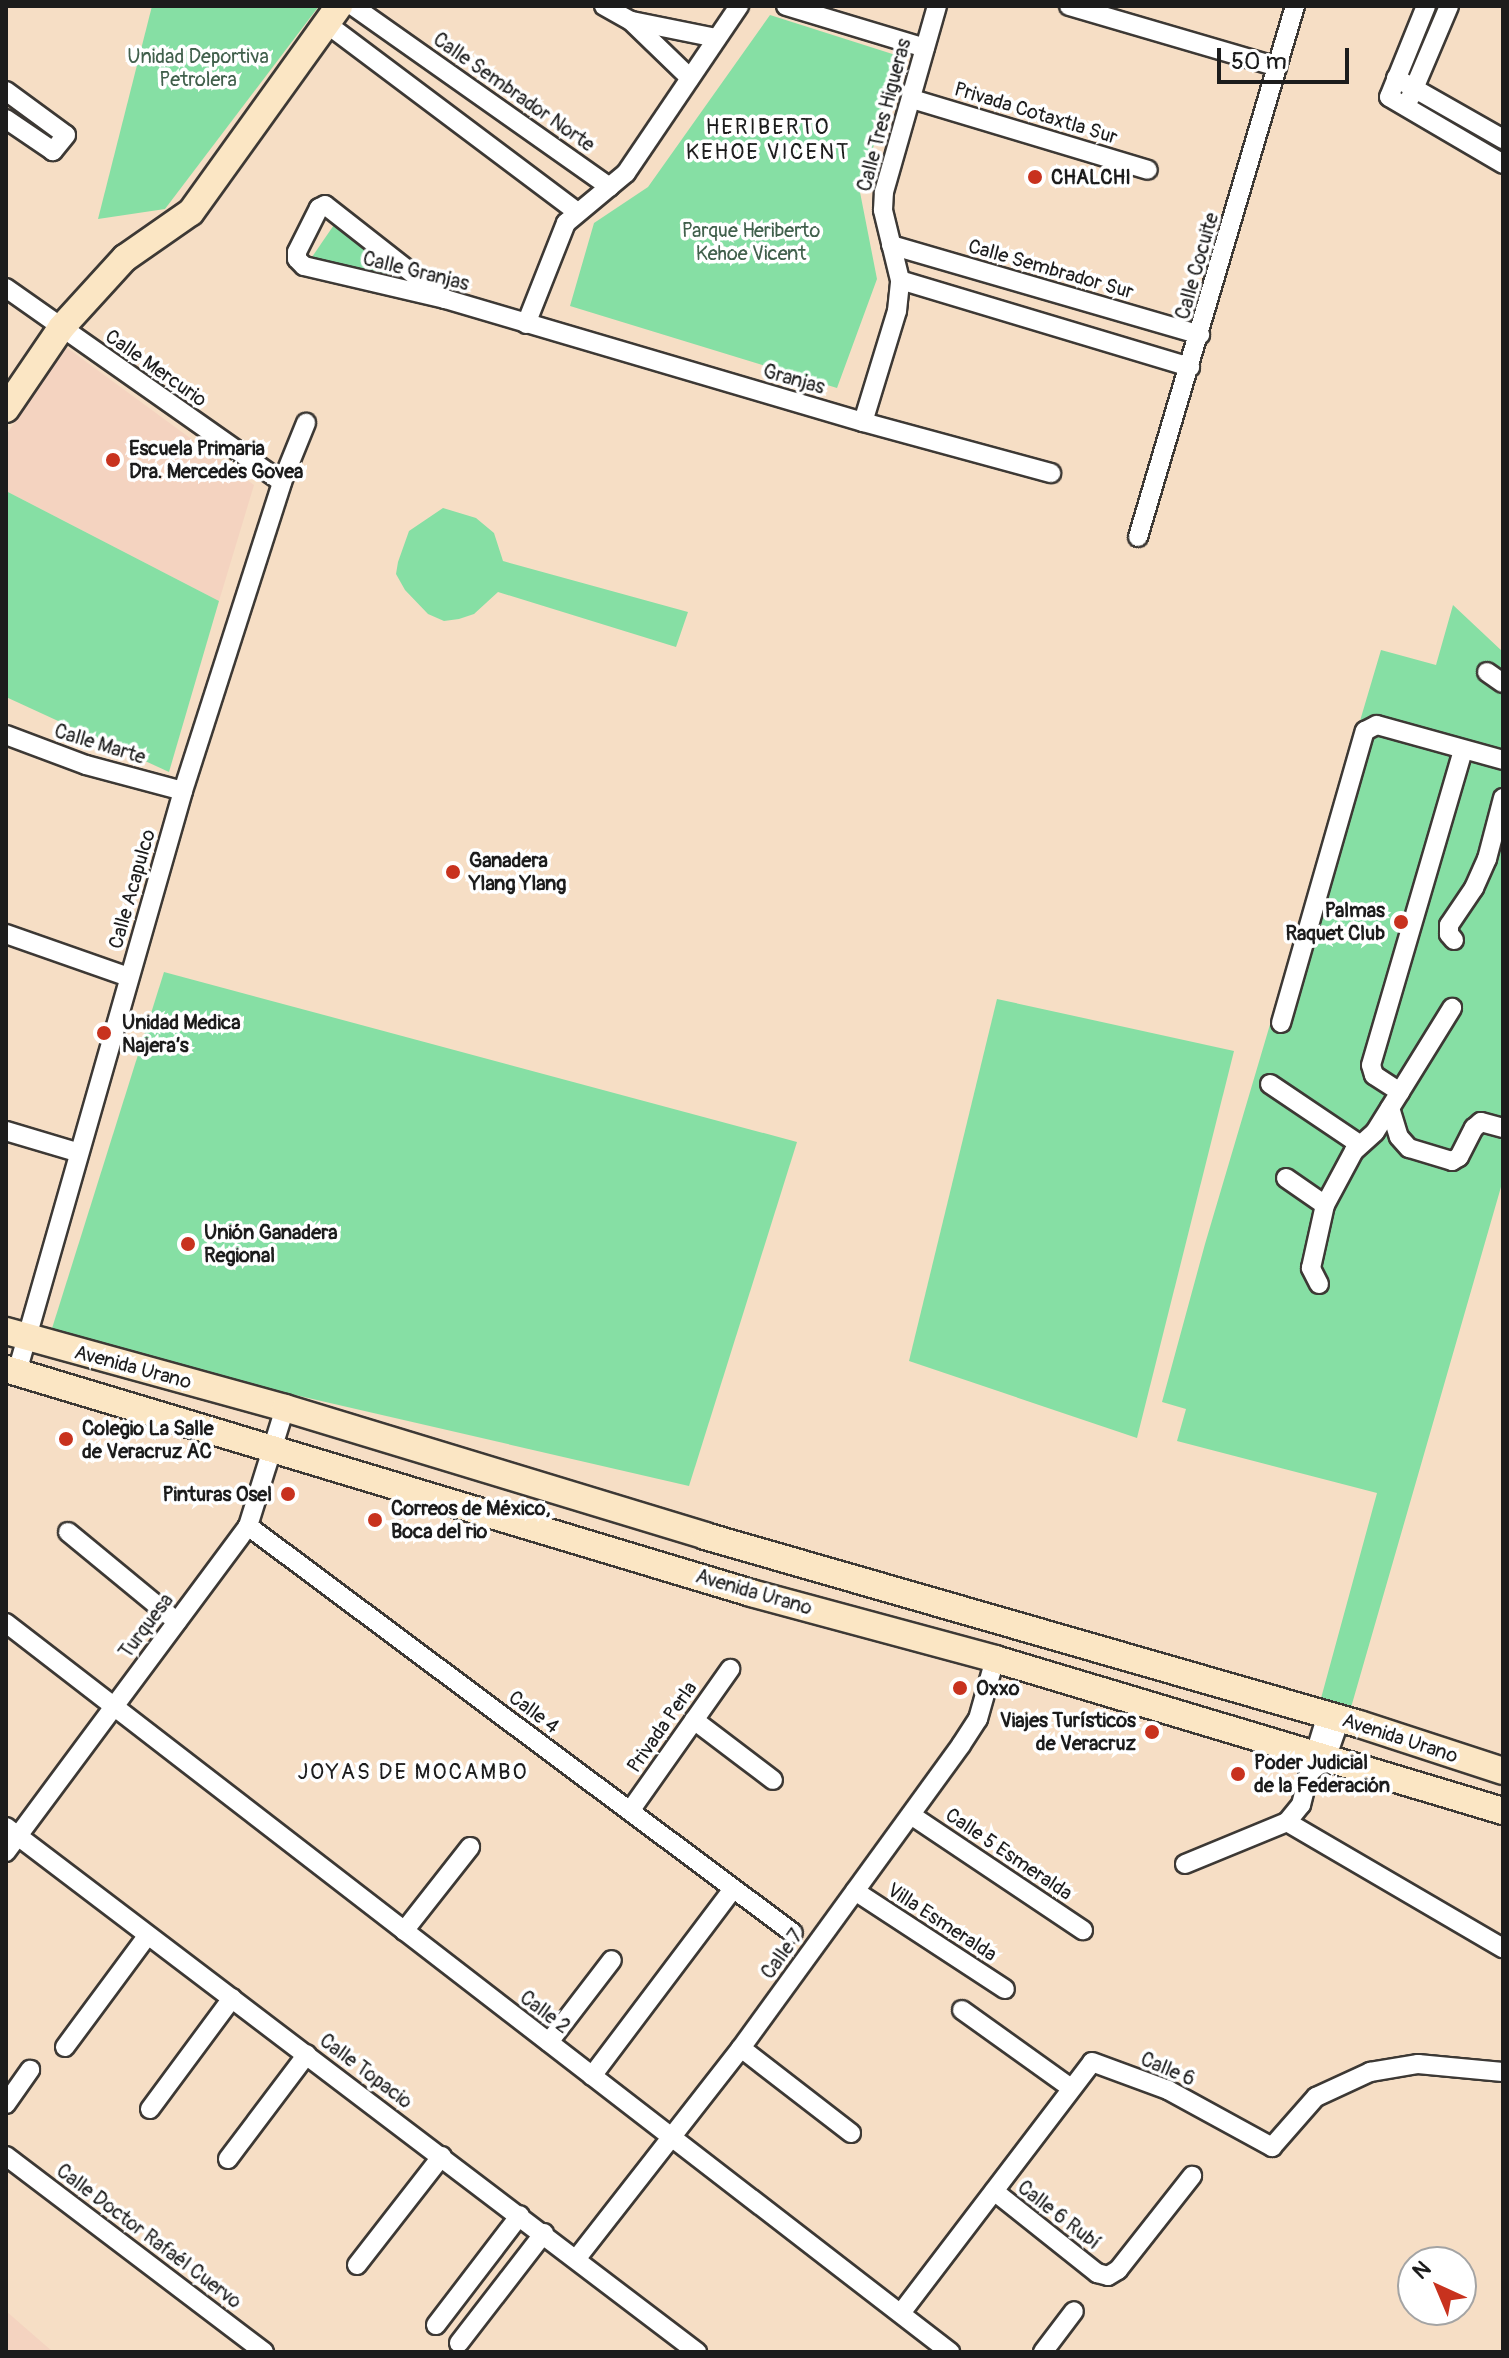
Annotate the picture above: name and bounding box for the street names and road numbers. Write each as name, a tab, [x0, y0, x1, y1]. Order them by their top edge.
street label: Calle Sembrador Norte	[429, 27, 599, 157]
street label: Calle Tres Higueras	[852, 36, 916, 194]
street label: Privada Cotaxtla Sur	[951, 77, 1121, 149]
street label: Calle Cocuite	[1170, 210, 1224, 322]
street label: Calle Sembrador Sur	[965, 234, 1137, 304]
street label: Calle Granjas	[360, 246, 472, 296]
street label: Calle Mercurio	[101, 324, 211, 412]
street label: Granjas	[760, 359, 828, 399]
street label: Calle Marte	[51, 719, 149, 769]
street label: Calle Acapulco	[104, 827, 160, 951]
street label: Avenida Urano	[72, 1340, 194, 1394]
street label: Avenida Urano	[693, 1564, 815, 1620]
street label: Turquesa	[114, 1589, 178, 1663]
street label: Privada Perla	[622, 1677, 702, 1777]
street label: Calle 4	[504, 1685, 564, 1739]
street label: Avenida Urano	[1339, 1708, 1461, 1768]
street label: Calle 5 Esmeralda	[941, 1803, 1077, 1905]
street label: Villa Esmeralda	[883, 1878, 1001, 1966]
street label: Calle 7	[756, 1924, 808, 1984]
street label: Calle 2	[515, 1985, 575, 2039]
street label: Calle Topacio	[315, 2028, 417, 2114]
street label: Calle 6	[1137, 2047, 1199, 2091]
street label: Calle Doctor Rafaél Cuervo	[52, 2159, 246, 2313]
street label: Calle 6 Rubí	[1013, 2175, 1105, 2255]

